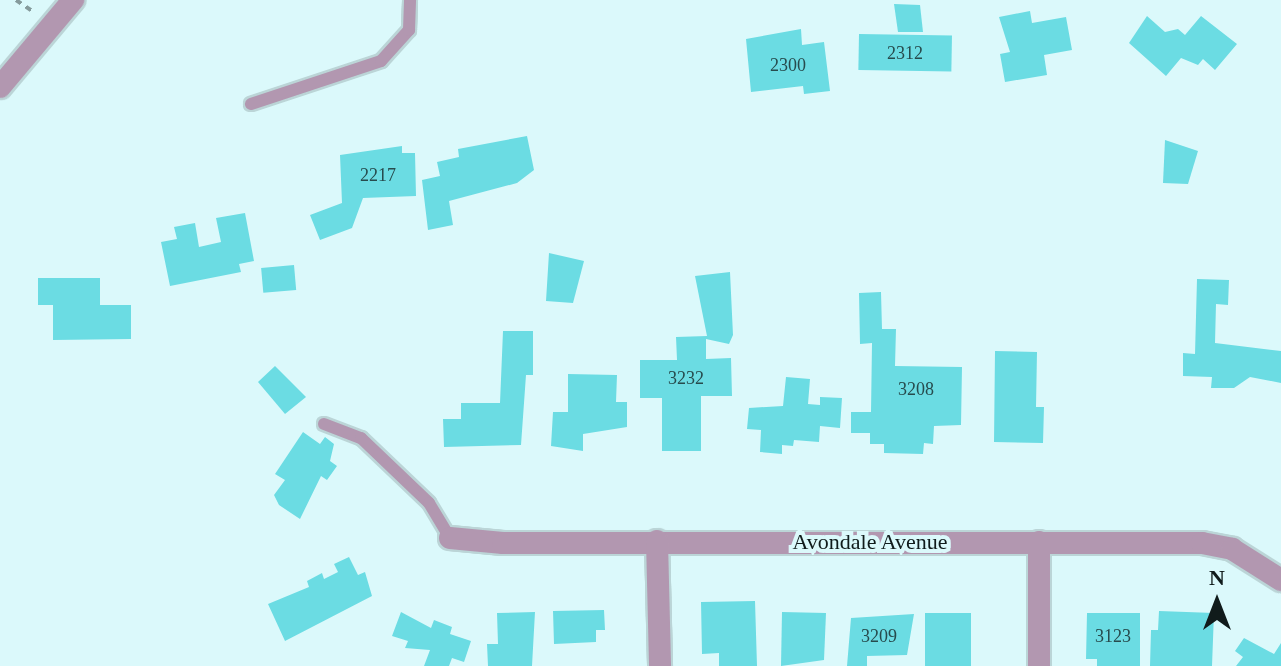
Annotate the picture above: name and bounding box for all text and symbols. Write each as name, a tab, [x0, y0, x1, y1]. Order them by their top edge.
house number: 2312	[887, 42, 923, 64]
house number: 2300	[770, 54, 806, 76]
house number: 2217	[360, 164, 396, 186]
house number: 3232	[668, 367, 704, 389]
house number: 3208	[898, 378, 934, 400]
street label: Avondale Avenue	[792, 529, 948, 555]
north arrow	[1177, 562, 1257, 642]
text: N	[1209, 565, 1225, 590]
house number: 3209	[861, 625, 897, 647]
house number: 3123	[1095, 625, 1131, 647]

